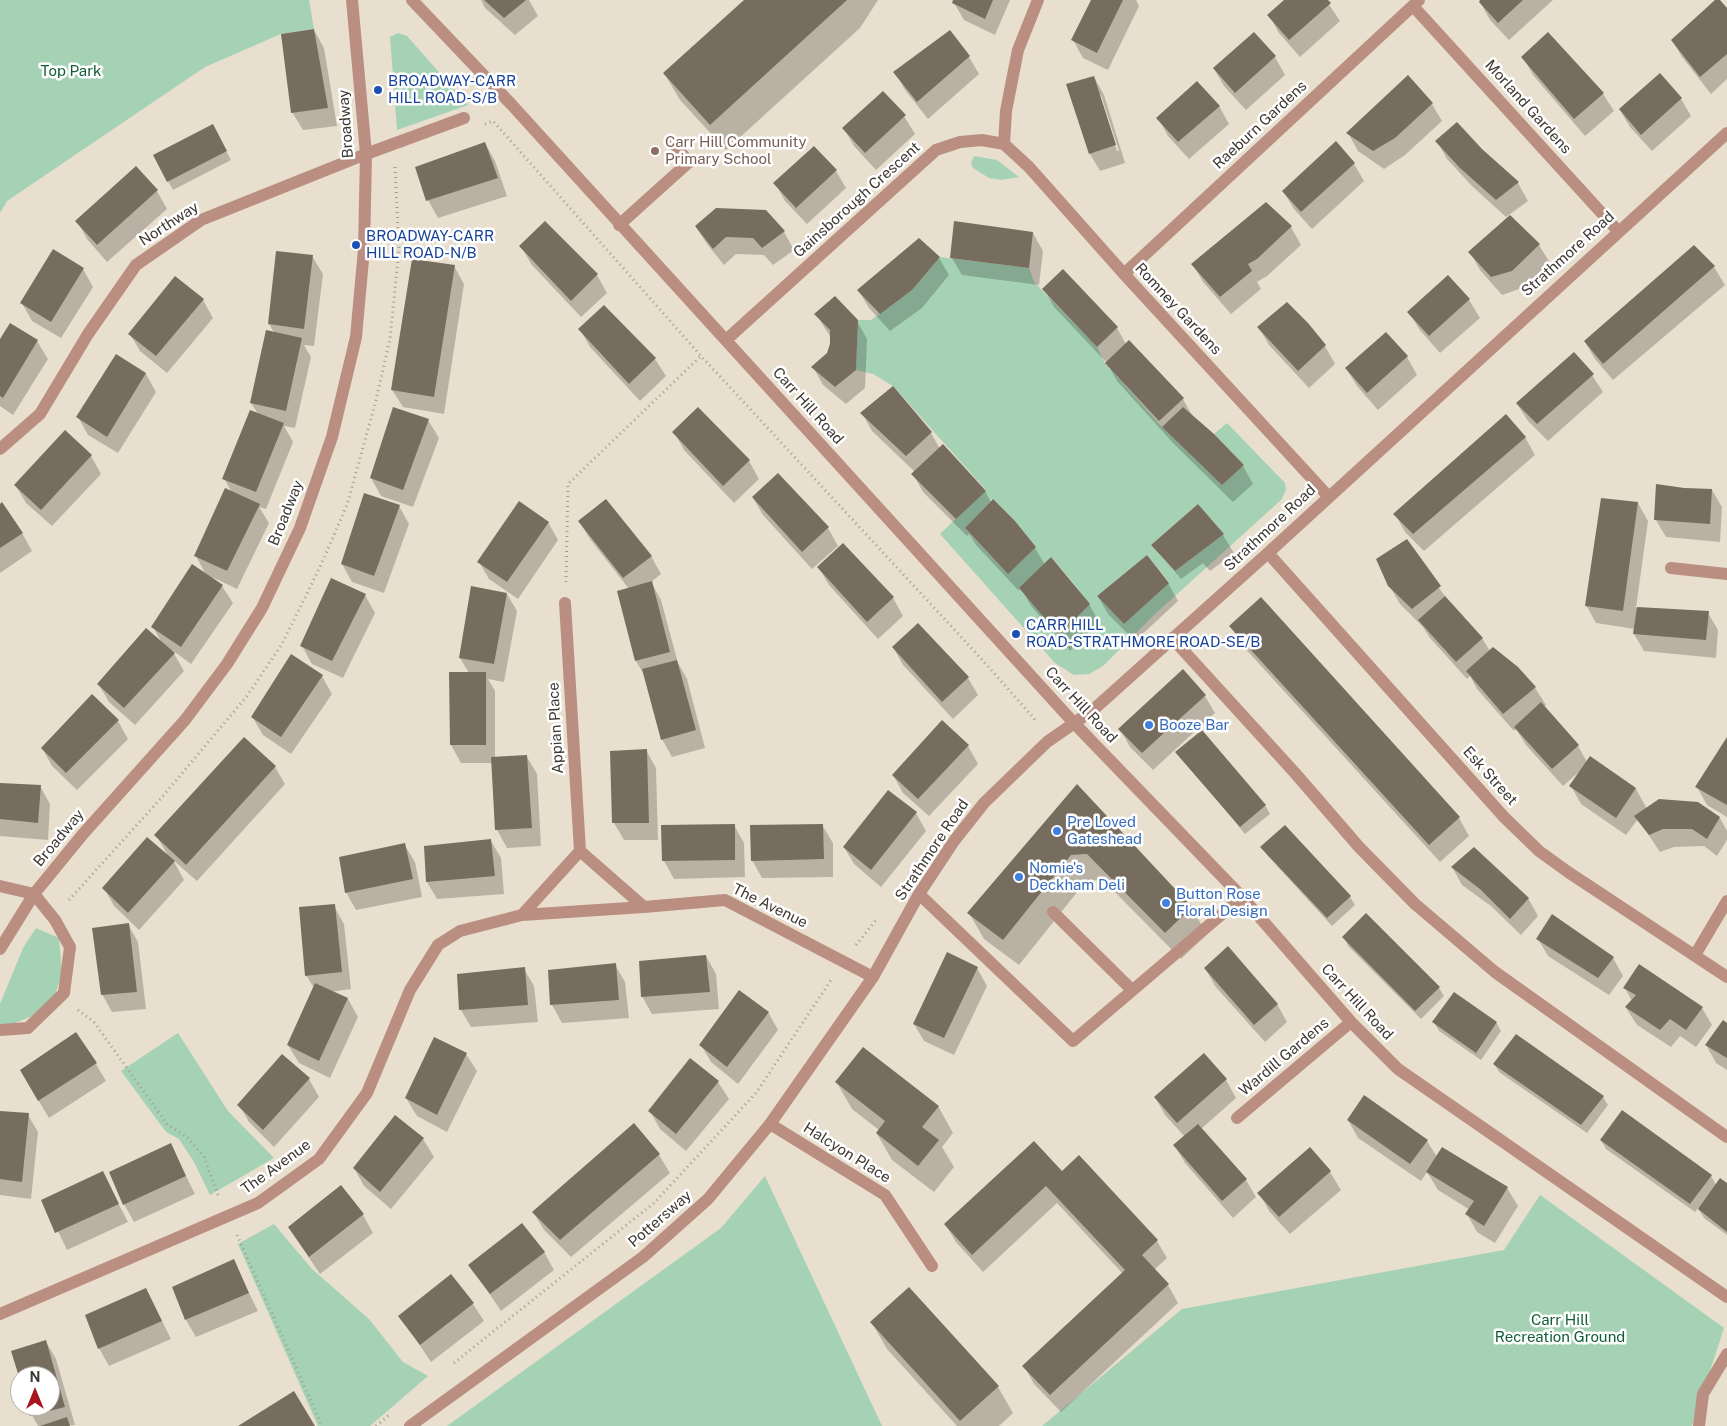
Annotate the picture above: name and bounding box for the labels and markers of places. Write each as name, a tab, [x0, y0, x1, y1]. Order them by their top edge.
place label: BROADWAY-CARR HILL ROAD-S/B	[388, 72, 516, 107]
marker: BROADWAY-CARR HILL ROAD-S/B	[372, 84, 384, 96]
place label: Carr Hill Community Primary School	[665, 133, 806, 168]
marker: Carr Hill Community Primary School	[649, 145, 661, 157]
place label: BROADWAY-CARR HILL ROAD-N/B	[366, 227, 494, 262]
marker: BROADWAY-CARR HILL ROAD-N/B	[350, 239, 362, 251]
place label: CARR HILL ROAD-STRATHMORE ROAD-SE/B	[1026, 616, 1260, 651]
marker: CARR HILL ROAD-STRATHMORE ROAD-SE/B	[1010, 628, 1022, 640]
place label: Booze Bar	[1159, 716, 1229, 734]
marker: Booze Bar	[1143, 719, 1155, 731]
place label: Pre Loved Gateshead	[1067, 813, 1142, 848]
marker: Pre Loved Gateshead	[1051, 825, 1063, 837]
place label: Nomie's Deckham Deli	[1029, 859, 1125, 894]
marker: Nomie's Deckham Deli	[1013, 871, 1025, 883]
place label: Button Rose Floral Design	[1176, 885, 1268, 920]
marker: Button Rose Floral Design	[1160, 897, 1172, 909]

